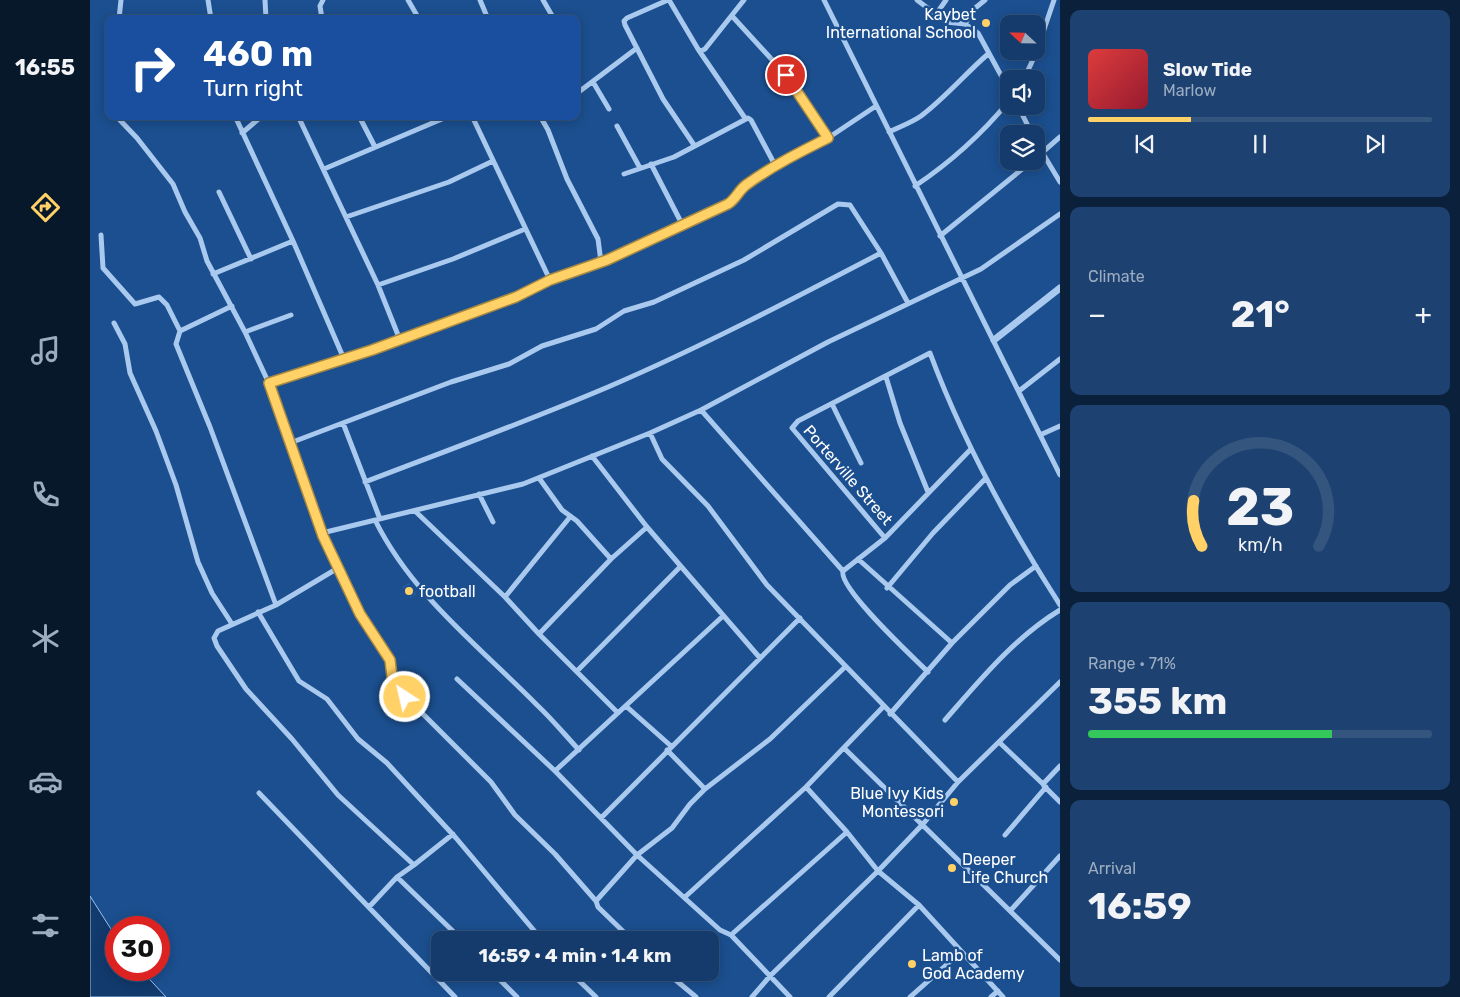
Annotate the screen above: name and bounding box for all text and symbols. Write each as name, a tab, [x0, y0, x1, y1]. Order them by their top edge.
place label: Kaybet International School	[826, 5, 976, 42]
north arrow	[1000, 15, 1045, 60]
map controls	[1000, 15, 1045, 170]
marker: Kaybet International School	[980, 17, 992, 29]
text: 460 m	[203, 33, 313, 75]
icon: right	[120, 35, 185, 100]
text: 16:55	[15, 54, 75, 81]
pin	[765, 54, 807, 96]
text: Slow Tide	[1163, 58, 1252, 81]
icon: arrive	[772, 61, 800, 89]
button: sound	[1000, 70, 1045, 115]
text: Turn right	[203, 75, 303, 102]
text: Marlow	[1163, 81, 1216, 100]
button: layers	[1000, 125, 1045, 170]
icon: previous	[1131, 130, 1159, 158]
icon: pause	[1246, 130, 1274, 158]
icon: next	[1361, 130, 1389, 158]
icon: directions	[28, 190, 63, 225]
text: Climate	[1088, 267, 1145, 286]
text: 21°	[1231, 291, 1290, 337]
text: −	[1088, 298, 1106, 331]
text: +	[1415, 298, 1432, 331]
icon: music	[28, 333, 63, 368]
street label: Porterville Street	[799, 421, 897, 529]
text: 23	[1226, 476, 1294, 538]
icon: phone	[28, 477, 63, 512]
text: km/h	[1238, 534, 1282, 555]
place label: football	[419, 582, 476, 601]
marker: football	[403, 585, 415, 597]
icon: climate	[28, 621, 63, 656]
text: Range · 71%	[1088, 654, 1176, 673]
position arrow	[378, 670, 430, 722]
text: 355 km	[1088, 678, 1227, 724]
icon: car	[28, 764, 63, 799]
place label: Blue Ivy Kids Montessori	[850, 784, 944, 821]
marker: Blue Ivy Kids Montessori	[948, 796, 960, 808]
place label: Deeper Life Church	[962, 850, 1048, 887]
text: Arrival	[1088, 859, 1136, 878]
marker: Deeper Life Church	[946, 862, 958, 874]
text: 16:59	[1088, 883, 1192, 929]
icon: filters	[28, 908, 63, 943]
speed limit sign: 30	[105, 916, 170, 981]
text: 16:59 · 4 min · 1.4 km	[479, 944, 671, 967]
place label: Lamb of God Academy	[922, 946, 1025, 983]
marker: Lamb of God Academy	[906, 958, 918, 970]

